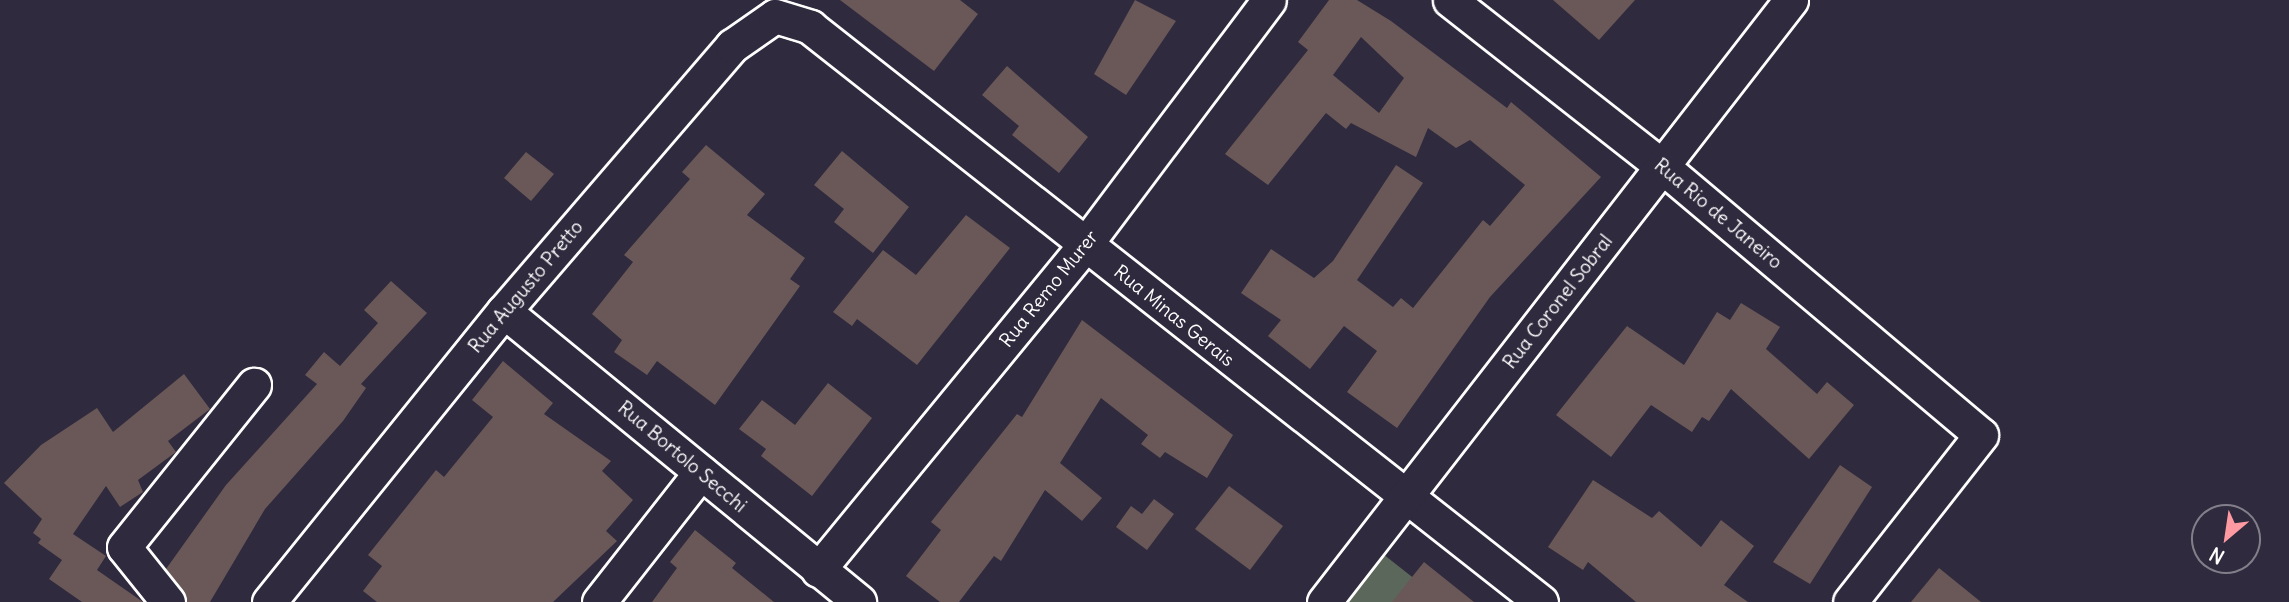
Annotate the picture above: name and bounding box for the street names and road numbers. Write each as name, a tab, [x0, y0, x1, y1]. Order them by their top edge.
street label: Rua Rio de Janeiro	[1649, 154, 1787, 274]
street label: Rua Augusto Pretto	[464, 216, 588, 358]
street label: Rua Remo Murer	[995, 226, 1103, 352]
street label: Rua Coronel Sobral	[1499, 230, 1617, 374]
street label: Rua Minas Gerais	[1109, 261, 1239, 371]
street label: Rua Bortolo Secchi	[613, 397, 751, 517]

